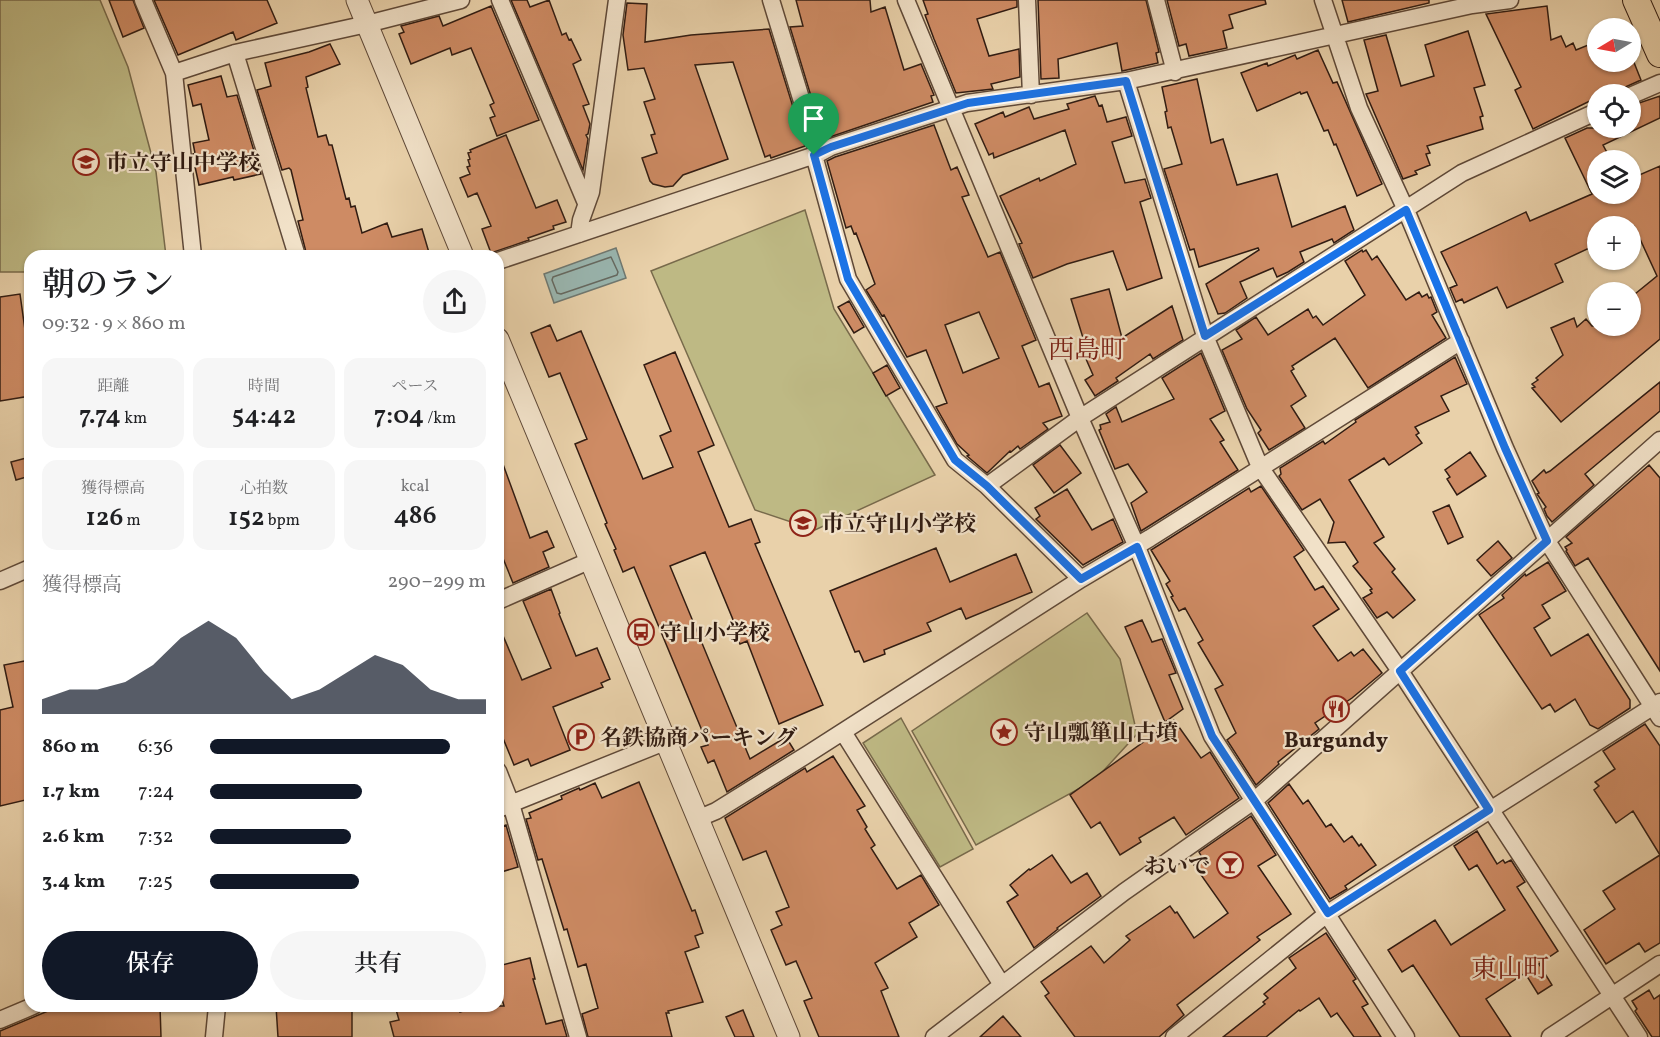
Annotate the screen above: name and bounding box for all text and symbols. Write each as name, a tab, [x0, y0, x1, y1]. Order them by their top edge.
north arrow	[1587, 18, 1641, 72]
map controls	[1587, 18, 1641, 336]
button: locate	[1587, 84, 1641, 138]
pin	[788, 93, 839, 155]
icon: arrive	[797, 102, 830, 135]
school or university icon: 市立守山中学校	[71, 147, 101, 177]
place label: 市立守山中学校	[106, 149, 260, 180]
button: layers	[1587, 150, 1641, 204]
button: +	[1587, 216, 1641, 270]
text: 朝のラン	[42, 264, 174, 310]
button: share	[423, 270, 486, 333]
button: −	[1587, 282, 1641, 336]
text: 09:32 · 9 × 860 m	[42, 310, 186, 338]
district label: 西島町	[1048, 333, 1126, 369]
text: 距離	[97, 376, 129, 398]
text: 時間	[248, 376, 280, 398]
text: ペース	[391, 376, 439, 398]
text: 7.74	[79, 398, 121, 434]
text: 54:42	[232, 398, 296, 434]
text: 7:04	[374, 398, 424, 434]
text: km	[121, 408, 147, 430]
text: /km	[424, 408, 456, 430]
text: kcal	[401, 476, 429, 498]
text: 獲得標高	[81, 478, 145, 500]
text: 心拍数	[240, 478, 288, 500]
text: 486	[394, 498, 436, 534]
text: 126	[85, 500, 123, 536]
text: 152	[228, 500, 265, 536]
school or university icon: 市立守山小学校	[788, 508, 818, 538]
text: m	[123, 510, 141, 532]
text: bpm	[265, 510, 300, 532]
place label: 市立守山小学校	[822, 510, 976, 541]
text: 290–299 m	[388, 568, 486, 596]
text: 獲得標高	[42, 572, 122, 600]
bus stop icon: 守山小学校	[626, 617, 656, 647]
place label: 守山小学校	[660, 619, 770, 650]
restaurant icon: Burgundy	[1321, 694, 1351, 724]
place icon: 守山瓢箪山古墳	[989, 717, 1019, 747]
place label: 守山瓢箪山古墳	[1024, 719, 1178, 750]
parking icon: 名鉄協商パーキング	[566, 722, 596, 752]
place label: 名鉄協商パーキング	[600, 724, 797, 755]
place label: Burgundy	[1284, 726, 1389, 757]
text: 860 m	[42, 733, 100, 761]
text: 6:36	[138, 733, 173, 761]
text: 1.7 km	[42, 778, 100, 806]
text: 7:24	[138, 778, 175, 806]
text: 2.6 km	[42, 823, 105, 851]
text: 7:32	[138, 823, 173, 851]
bar icon: おいで	[1215, 850, 1245, 880]
place label: おいで	[1144, 852, 1210, 883]
text: 3.4 km	[42, 868, 105, 896]
text: 7:25	[138, 868, 173, 896]
button: 保存	[42, 931, 258, 1000]
button: 共有	[270, 931, 486, 1000]
district label: 東山町	[1471, 952, 1549, 988]

